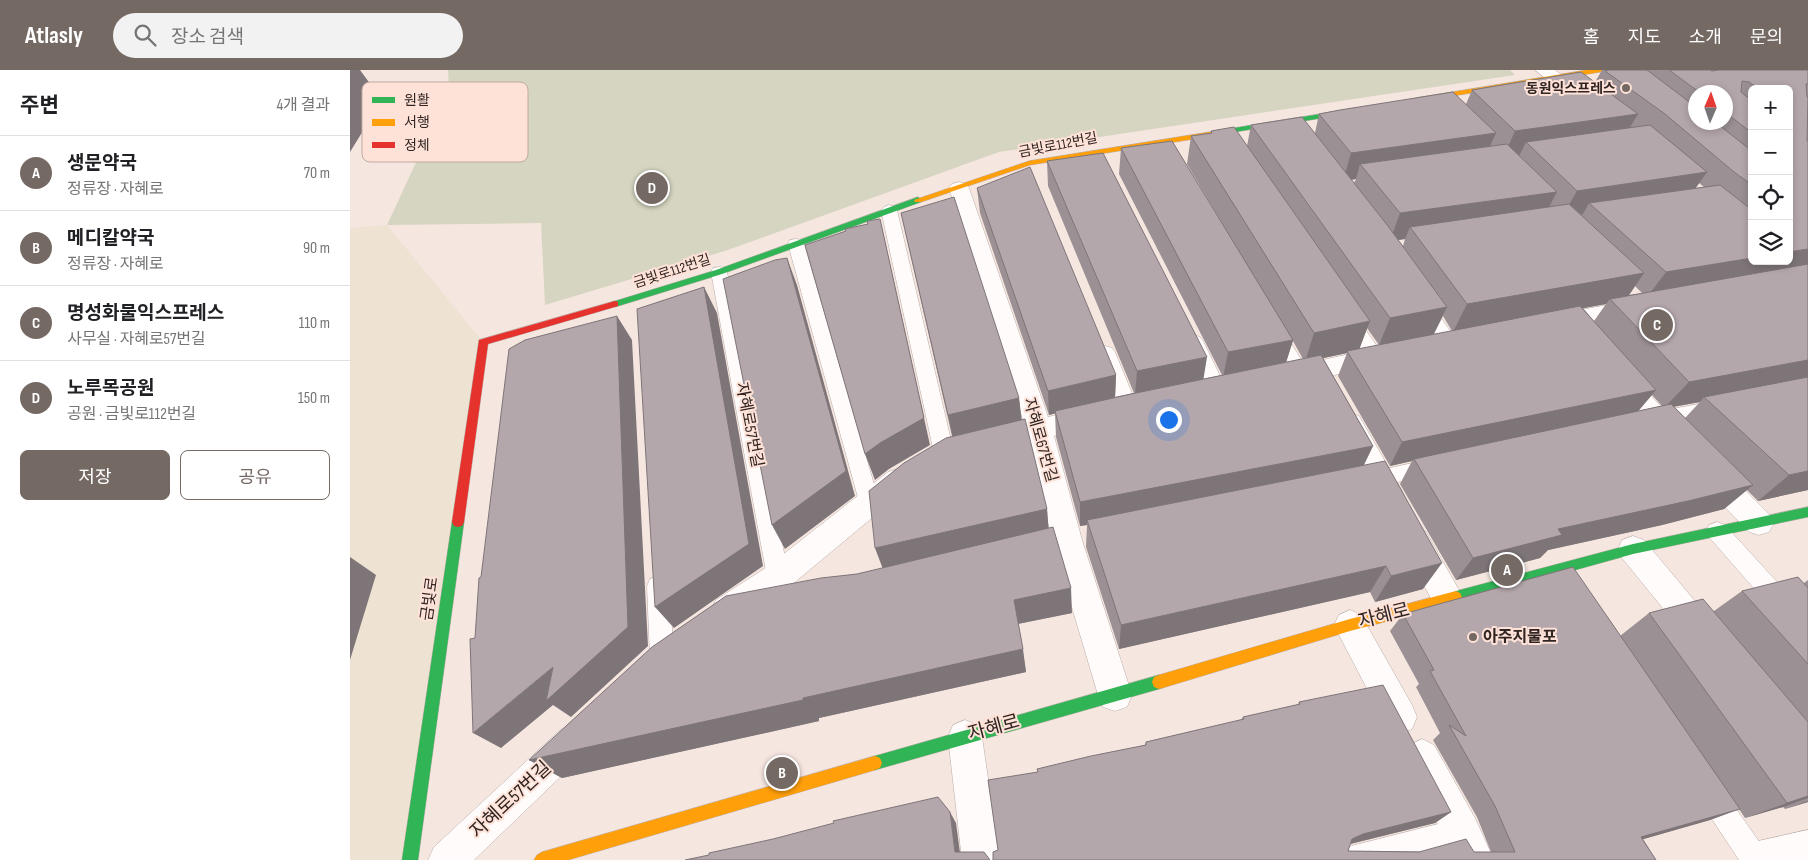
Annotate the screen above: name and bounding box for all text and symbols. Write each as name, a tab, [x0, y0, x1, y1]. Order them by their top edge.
search box	[113, 13, 463, 58]
text: Atlasly	[25, 21, 83, 50]
icon: search	[131, 21, 159, 49]
text: 장소 검색	[171, 26, 244, 49]
text: 홈	[1583, 27, 1600, 48]
text: 지도	[1628, 27, 1661, 48]
text: 소개	[1689, 27, 1722, 48]
text: 문의	[1750, 27, 1783, 48]
place label: 동원익스프레스	[1526, 80, 1616, 97]
legend	[362, 82, 528, 162]
marker: 동원익스프레스	[1620, 82, 1632, 94]
north arrow	[1688, 85, 1733, 130]
map controls	[1748, 85, 1793, 265]
button: +	[1748, 85, 1793, 130]
text: 원활	[404, 92, 430, 109]
text: 주변	[20, 93, 59, 118]
text: 4개 결과	[277, 96, 330, 115]
text: 서행	[404, 114, 430, 131]
street label: 금빛로112번길	[1017, 129, 1099, 161]
button: −	[1748, 130, 1793, 175]
text: 정체	[404, 137, 430, 154]
text: 생문약국	[67, 152, 137, 175]
text: A	[32, 164, 40, 183]
text: 70 m	[304, 164, 330, 183]
pin: D	[636, 169, 668, 207]
button: locate	[1748, 175, 1793, 220]
text: 정류장 · 자혜로	[67, 180, 164, 199]
button: layers	[1748, 220, 1793, 265]
text: 메디칼약국	[67, 227, 154, 250]
text: B	[32, 239, 40, 258]
text: 90 m	[303, 239, 330, 258]
street label: 금빛로112번길	[631, 251, 713, 291]
text: 정류장 · 자혜로	[67, 255, 164, 274]
text: 명성화물익스프레스	[67, 302, 224, 325]
pin: C	[1641, 306, 1673, 344]
text: C	[32, 314, 40, 333]
text: 110 m	[299, 314, 330, 333]
text: 사무실 · 자혜로57번길	[67, 330, 206, 349]
text: 노루목공원	[67, 377, 154, 400]
street label: 자혜로57번길	[731, 381, 767, 469]
text: D	[32, 389, 40, 408]
text: 150 m	[298, 389, 330, 408]
street label: 자혜로67번길	[1019, 396, 1061, 484]
text: 공원 · 금빛로112번길	[67, 405, 196, 424]
your location	[1156, 407, 1182, 433]
button: 저장	[20, 450, 170, 500]
button: 공유	[180, 450, 330, 500]
pin: A	[1491, 551, 1523, 589]
street label: 금빛로	[418, 576, 443, 622]
street label: 자혜로	[1356, 598, 1412, 634]
place label: 아주지물포	[1483, 628, 1557, 647]
marker: 아주지물포	[1467, 631, 1479, 643]
street label: 자혜로	[966, 710, 1022, 746]
pin: B	[766, 754, 798, 792]
street label: 자혜로57번길	[466, 757, 556, 843]

